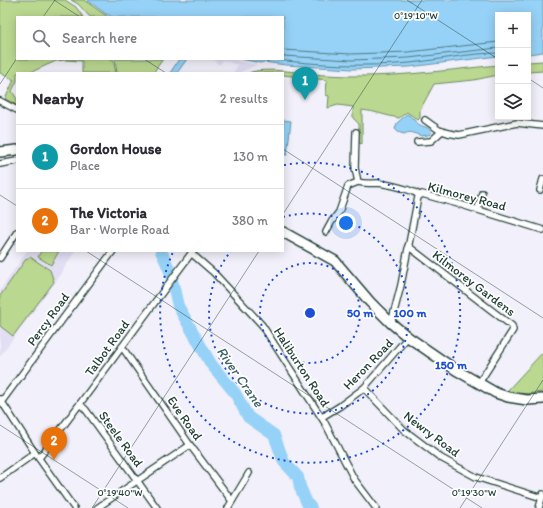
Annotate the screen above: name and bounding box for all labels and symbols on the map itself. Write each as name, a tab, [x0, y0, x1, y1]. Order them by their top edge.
text: 0°19'10"W	[394, 9, 438, 22]
pin: 1	[292, 67, 318, 100]
street label: Kilmorey Road	[426, 178, 508, 214]
your location	[336, 213, 356, 233]
street label: Kilmorey Gardens	[430, 247, 519, 319]
street label: Percy Road	[24, 290, 72, 348]
centre of rings	[303, 306, 317, 320]
text: 50 m	[347, 306, 374, 320]
text: 100 m	[393, 306, 427, 320]
street label: Talbot Road	[82, 317, 132, 379]
street label: Haliburton Road	[271, 325, 333, 409]
street label: Heron Road	[340, 335, 396, 393]
water label: River Crane	[213, 343, 268, 412]
text: 150 m	[435, 358, 468, 372]
street label: Eve Road	[164, 393, 206, 443]
street label: Steele Road	[96, 408, 146, 470]
street label: Newry Road	[401, 408, 463, 460]
pin: 2	[41, 427, 67, 460]
text: 0°19'40"W	[97, 486, 143, 499]
text: 0°19'30"W	[452, 486, 497, 499]

